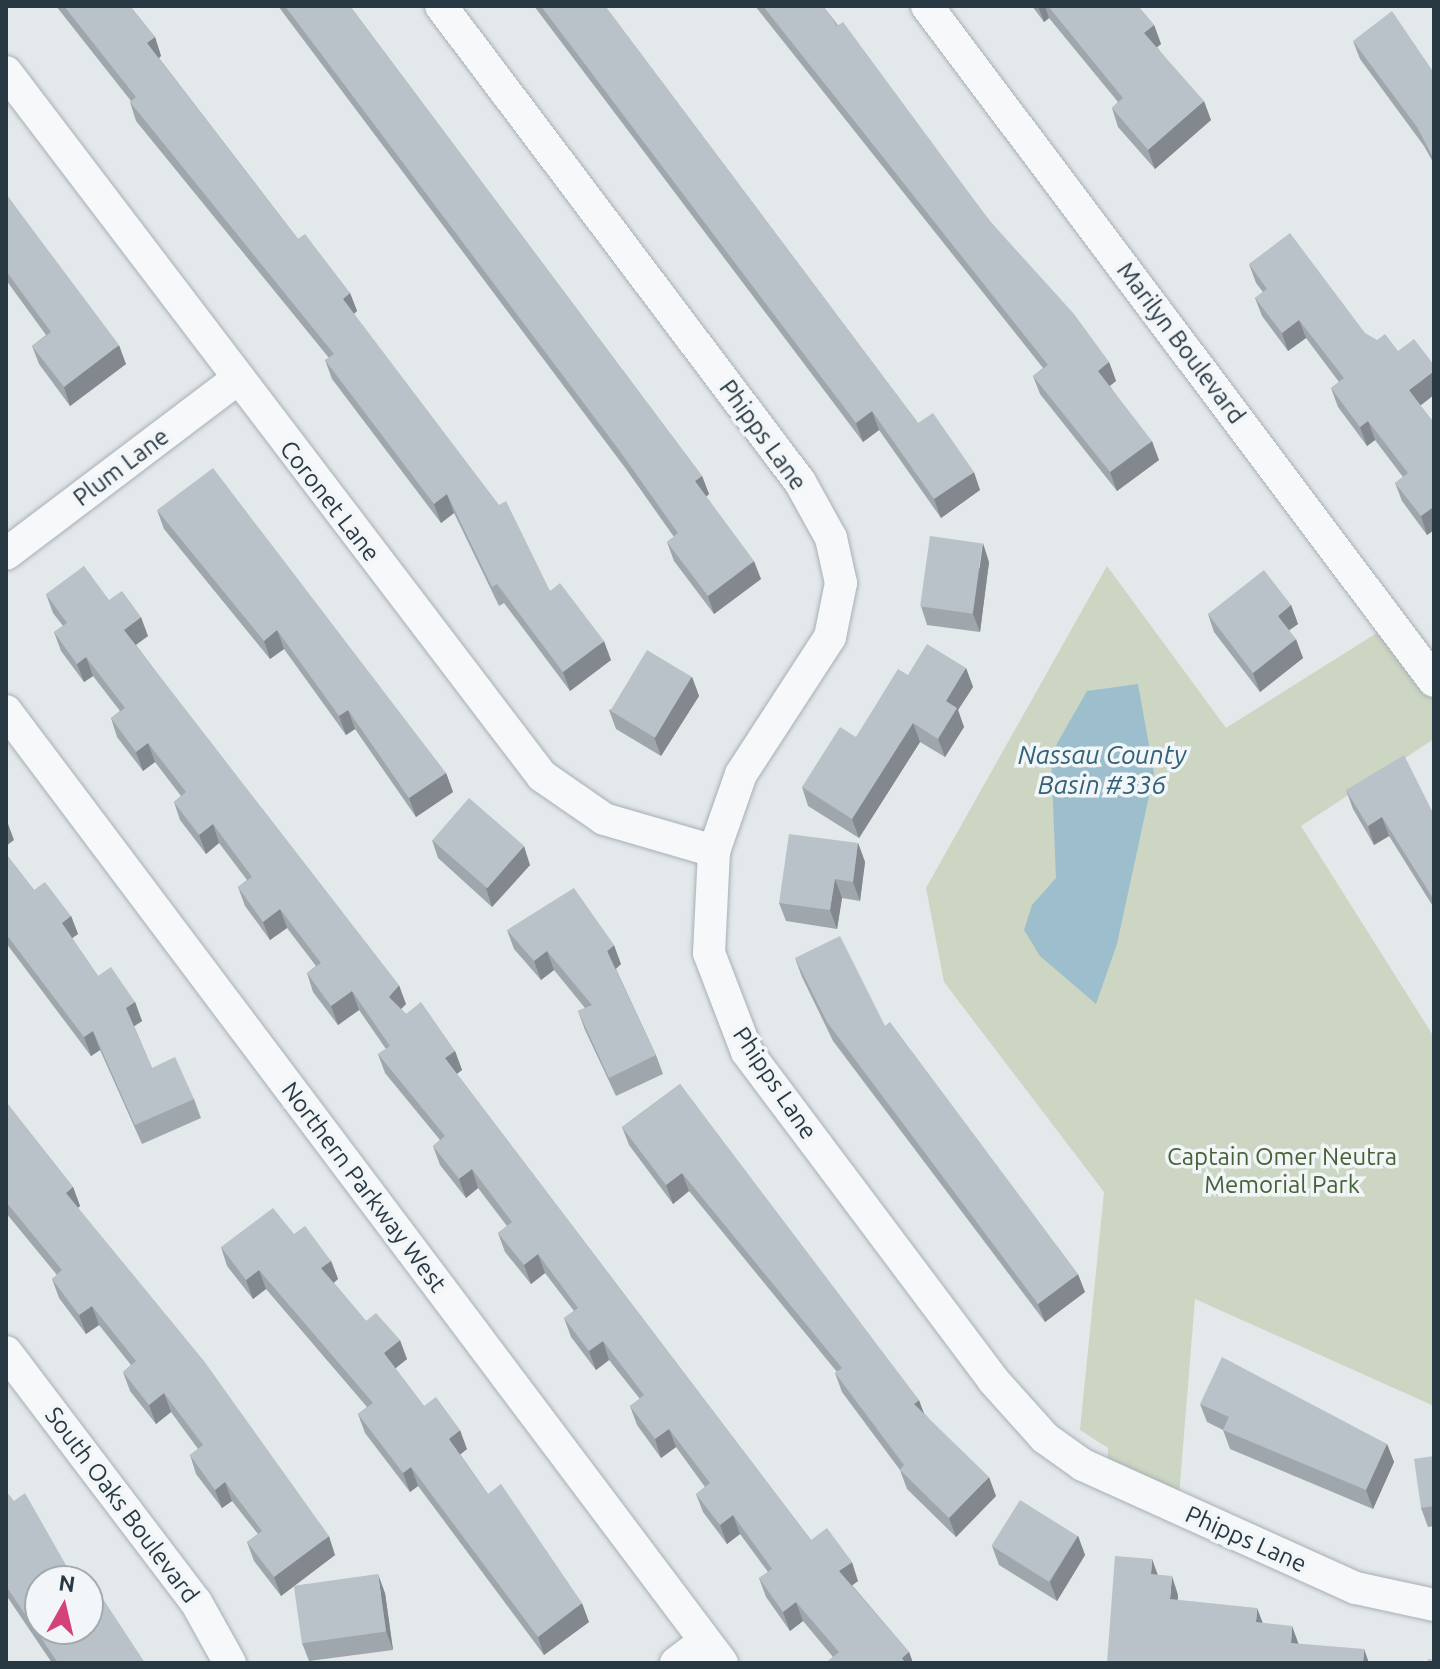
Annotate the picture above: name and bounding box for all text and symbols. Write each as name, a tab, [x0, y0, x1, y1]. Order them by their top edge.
street label: Marilyn Boulevard	[1111, 257, 1251, 429]
street label: Phipps Lane	[713, 374, 813, 496]
street label: Plum Lane	[68, 422, 174, 512]
street label: Coronet Lane	[274, 435, 386, 567]
water label: Nassau County Basin #336	[1018, 739, 1186, 800]
street label: Phipps Lane	[727, 1021, 823, 1145]
street label: Northern Parkway West	[276, 1076, 452, 1298]
park label: Captain Omer Neutra Memorial Park	[1167, 1143, 1397, 1199]
street label: South Oaks Boulevard	[39, 1401, 205, 1609]
street label: Phipps Lane	[1181, 1500, 1311, 1578]
north arrow	[24, 1565, 104, 1645]
text: N	[57, 1569, 77, 1596]

